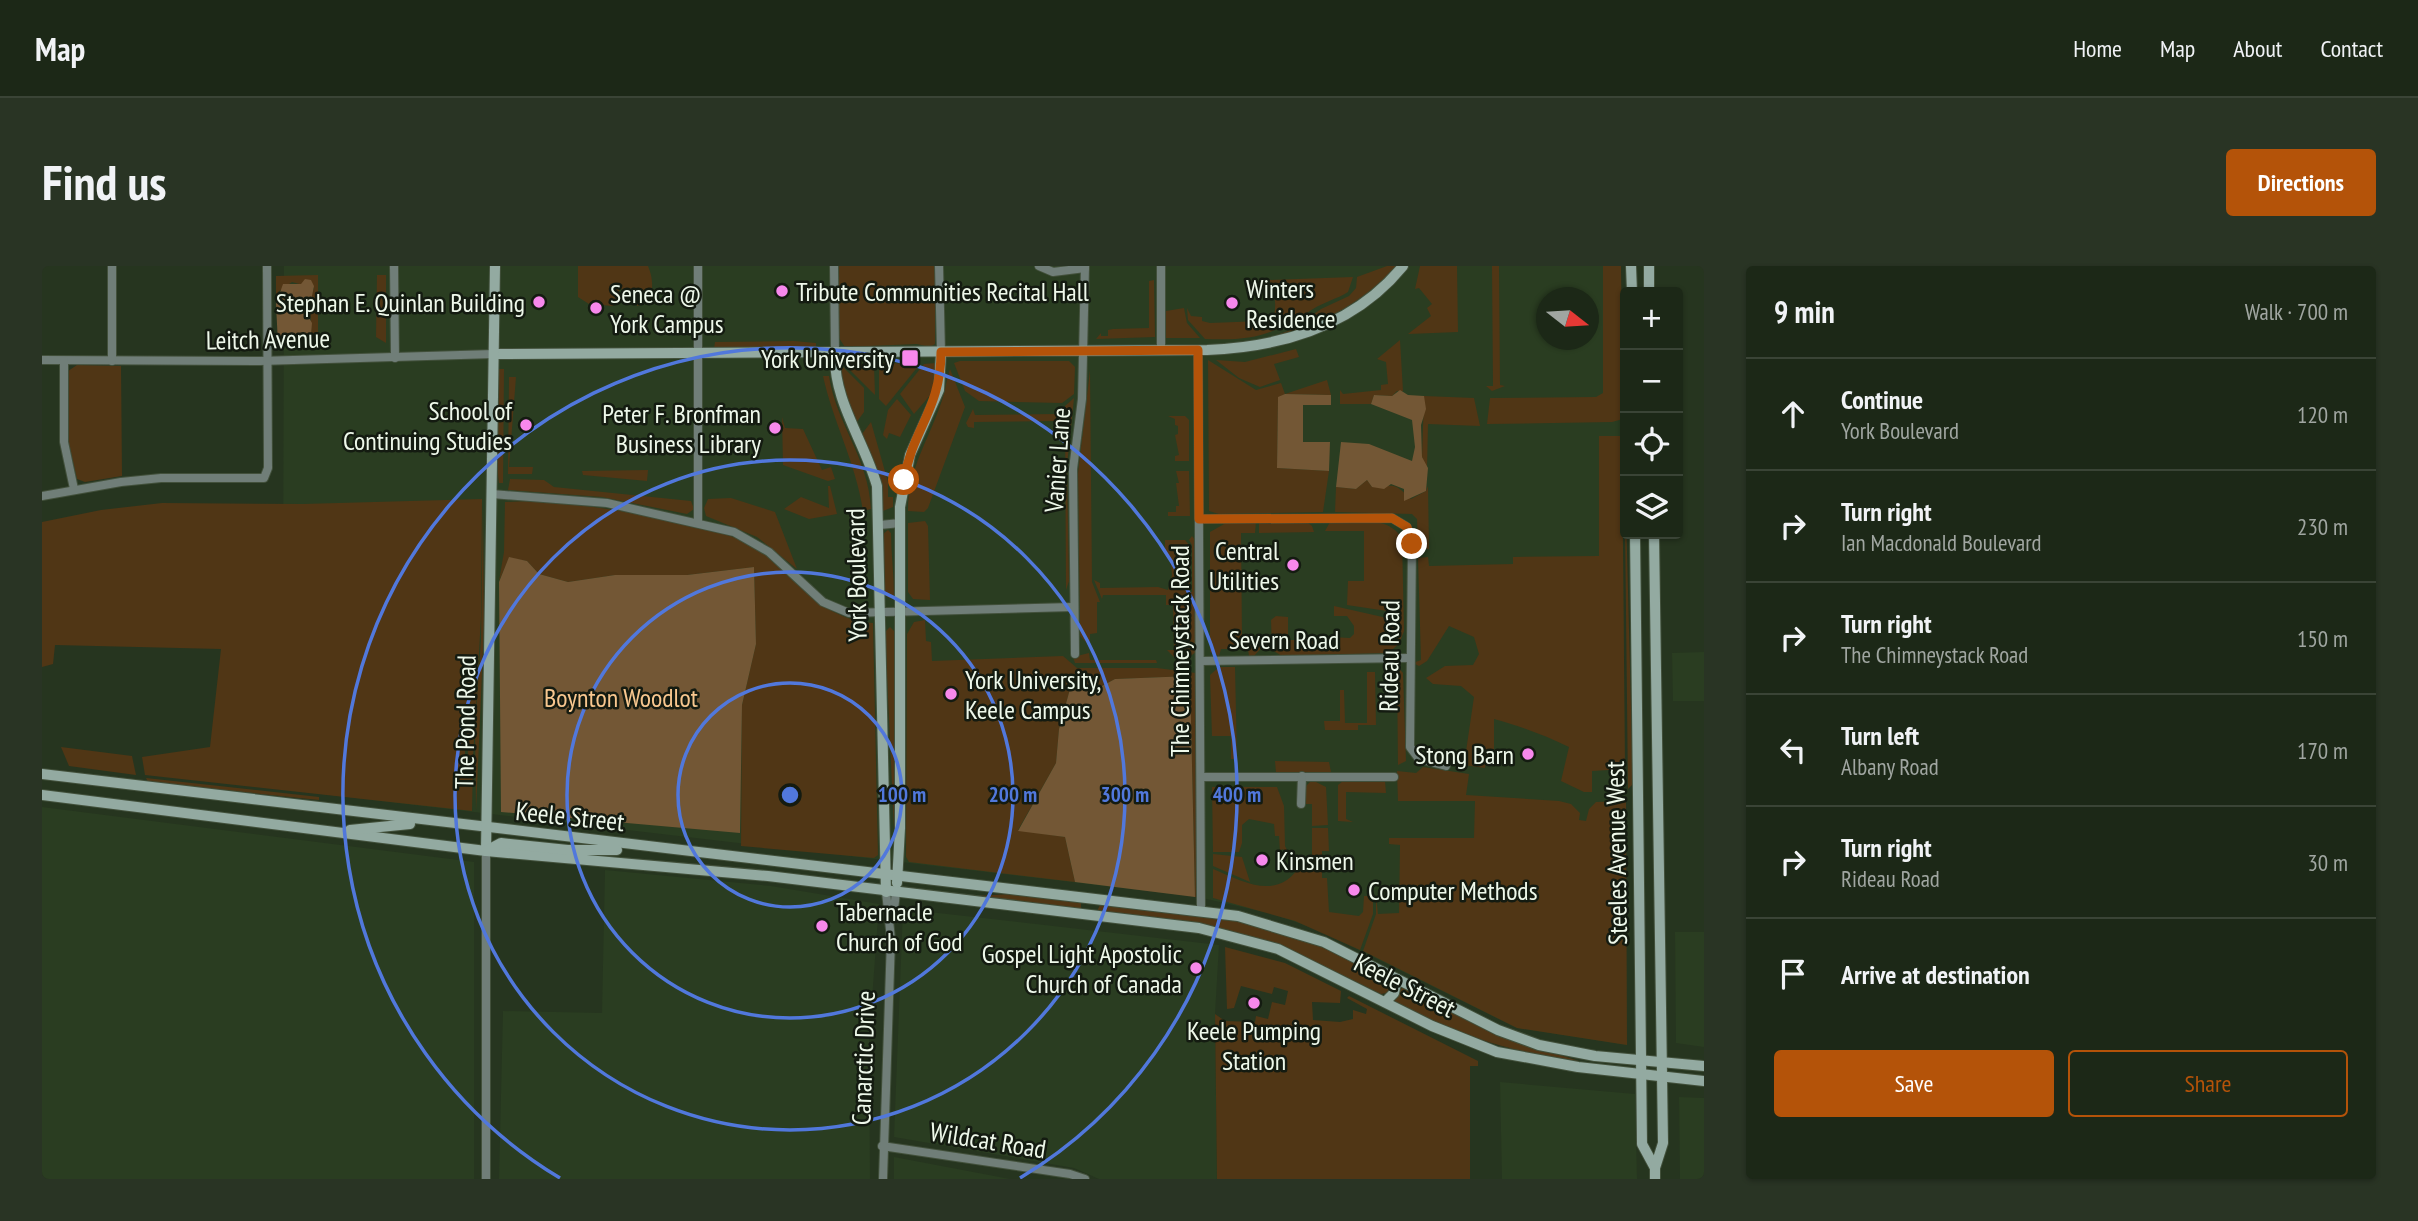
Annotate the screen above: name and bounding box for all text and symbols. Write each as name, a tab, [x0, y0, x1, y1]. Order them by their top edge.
text: Map	[35, 27, 85, 70]
text: Home	[2073, 33, 2122, 64]
text: Map	[2160, 33, 2195, 64]
text: About	[2233, 33, 2282, 64]
text: Contact	[2320, 33, 2383, 64]
button: Directions	[2226, 149, 2376, 216]
text: Find us	[42, 150, 166, 214]
place label: Winters Residence	[1246, 272, 1336, 335]
place label: Tribute Communities Recital Hall	[796, 275, 1089, 308]
place label: Seneca @ York Campus	[610, 277, 724, 340]
marker: Tribute Communities Recital Hall	[774, 283, 790, 299]
place label: Stephan E. Quinlan Building	[276, 286, 525, 319]
north arrow	[1536, 287, 1599, 350]
map controls	[1620, 287, 1683, 539]
button: +	[1620, 287, 1683, 350]
text: 9 min	[1774, 292, 1835, 331]
marker: Stephan E. Quinlan Building	[531, 294, 547, 310]
marker: Winters Residence	[1224, 295, 1240, 311]
text: Walk · 700 m	[2245, 297, 2348, 326]
marker: Seneca @ York Campus	[588, 300, 604, 316]
street label: Leitch Avenue	[206, 321, 330, 357]
place label: York University	[761, 342, 894, 375]
marker: York University	[900, 348, 920, 368]
button: −	[1620, 350, 1683, 413]
text: Continue	[1841, 383, 1923, 416]
place label: School of Continuing Studies	[343, 394, 513, 457]
icon: ahead	[1774, 395, 1812, 433]
place label: Peter F. Bronfman Business Library	[602, 397, 761, 460]
text: 120 m	[2297, 400, 2348, 429]
street label: Vanier Lane	[1037, 407, 1077, 514]
button: locate	[1620, 413, 1683, 476]
text: York Boulevard	[1841, 416, 1959, 445]
marker: School of Continuing Studies	[518, 417, 534, 433]
marker: Peter F. Bronfman Business Library	[767, 420, 783, 436]
route start	[888, 464, 919, 495]
button: layers	[1620, 476, 1683, 539]
text: Turn right	[1841, 495, 1932, 528]
icon: right	[1774, 507, 1812, 545]
street label: York Boulevard	[838, 508, 874, 642]
text: 230 m	[2297, 512, 2348, 541]
route end	[1396, 528, 1427, 559]
text: Ian Macdonald Boulevard	[1841, 528, 2042, 557]
place label: Central Utilities	[1209, 534, 1279, 597]
street label: The Chimneystack Road	[1163, 545, 1196, 757]
marker: Central Utilities	[1285, 557, 1301, 573]
street label: Rideau Road	[1372, 600, 1406, 712]
text: Turn right	[1841, 607, 1932, 640]
icon: right	[1774, 619, 1812, 657]
street label: Severn Road	[1229, 623, 1339, 656]
text: 150 m	[2297, 624, 2348, 653]
text: The Chimneystack Road	[1841, 640, 2028, 669]
street label: The Pond Road	[447, 655, 483, 789]
place label: York University, Keele Campus	[965, 663, 1101, 726]
park label: Boynton Woodlot	[544, 681, 698, 714]
marker: York University, Keele Campus	[943, 686, 959, 702]
text: Turn left	[1841, 719, 1919, 752]
icon: left	[1774, 731, 1812, 769]
text: 170 m	[2297, 736, 2348, 765]
place label: Stong Barn	[1415, 738, 1514, 771]
marker: Stong Barn	[1520, 746, 1536, 762]
text: Albany Road	[1841, 752, 1939, 781]
street label: Steeles Avenue West	[1598, 761, 1634, 945]
text: 100 m	[878, 781, 926, 808]
text: 200 m	[989, 781, 1037, 808]
text: 300 m	[1101, 781, 1149, 808]
text: 400 m	[1213, 781, 1261, 808]
centre of rings	[778, 783, 802, 807]
street label: Keele Street	[514, 794, 626, 838]
text: Turn right	[1841, 831, 1932, 864]
icon: right	[1774, 843, 1812, 881]
place label: Kinsmen	[1276, 844, 1354, 877]
text: 30 m	[2307, 848, 2348, 877]
marker: Kinsmen	[1254, 852, 1270, 868]
text: Rideau Road	[1841, 864, 1940, 893]
place label: Computer Methods	[1368, 874, 1537, 907]
marker: Computer Methods	[1346, 882, 1362, 898]
place label: Tabernacle Church of God	[836, 895, 962, 958]
marker: Tabernacle Church of God	[814, 918, 830, 934]
place label: Gospel Light Apostolic Church of Canada	[982, 937, 1182, 1000]
street label: Keele Street	[1349, 946, 1461, 1024]
icon: arrive	[1774, 955, 1812, 993]
text: Arrive at destination	[1841, 958, 2030, 991]
marker: Gospel Light Apostolic Church of Canada	[1188, 960, 1204, 976]
street label: Canarctic Drive	[844, 990, 882, 1126]
marker: Keele Pumping Station	[1246, 995, 1262, 1011]
place label: Keele Pumping Station	[1187, 1014, 1321, 1077]
button: Save	[1774, 1050, 2054, 1117]
button: Share	[2068, 1050, 2348, 1117]
street label: Wildcat Road	[928, 1115, 1048, 1165]

